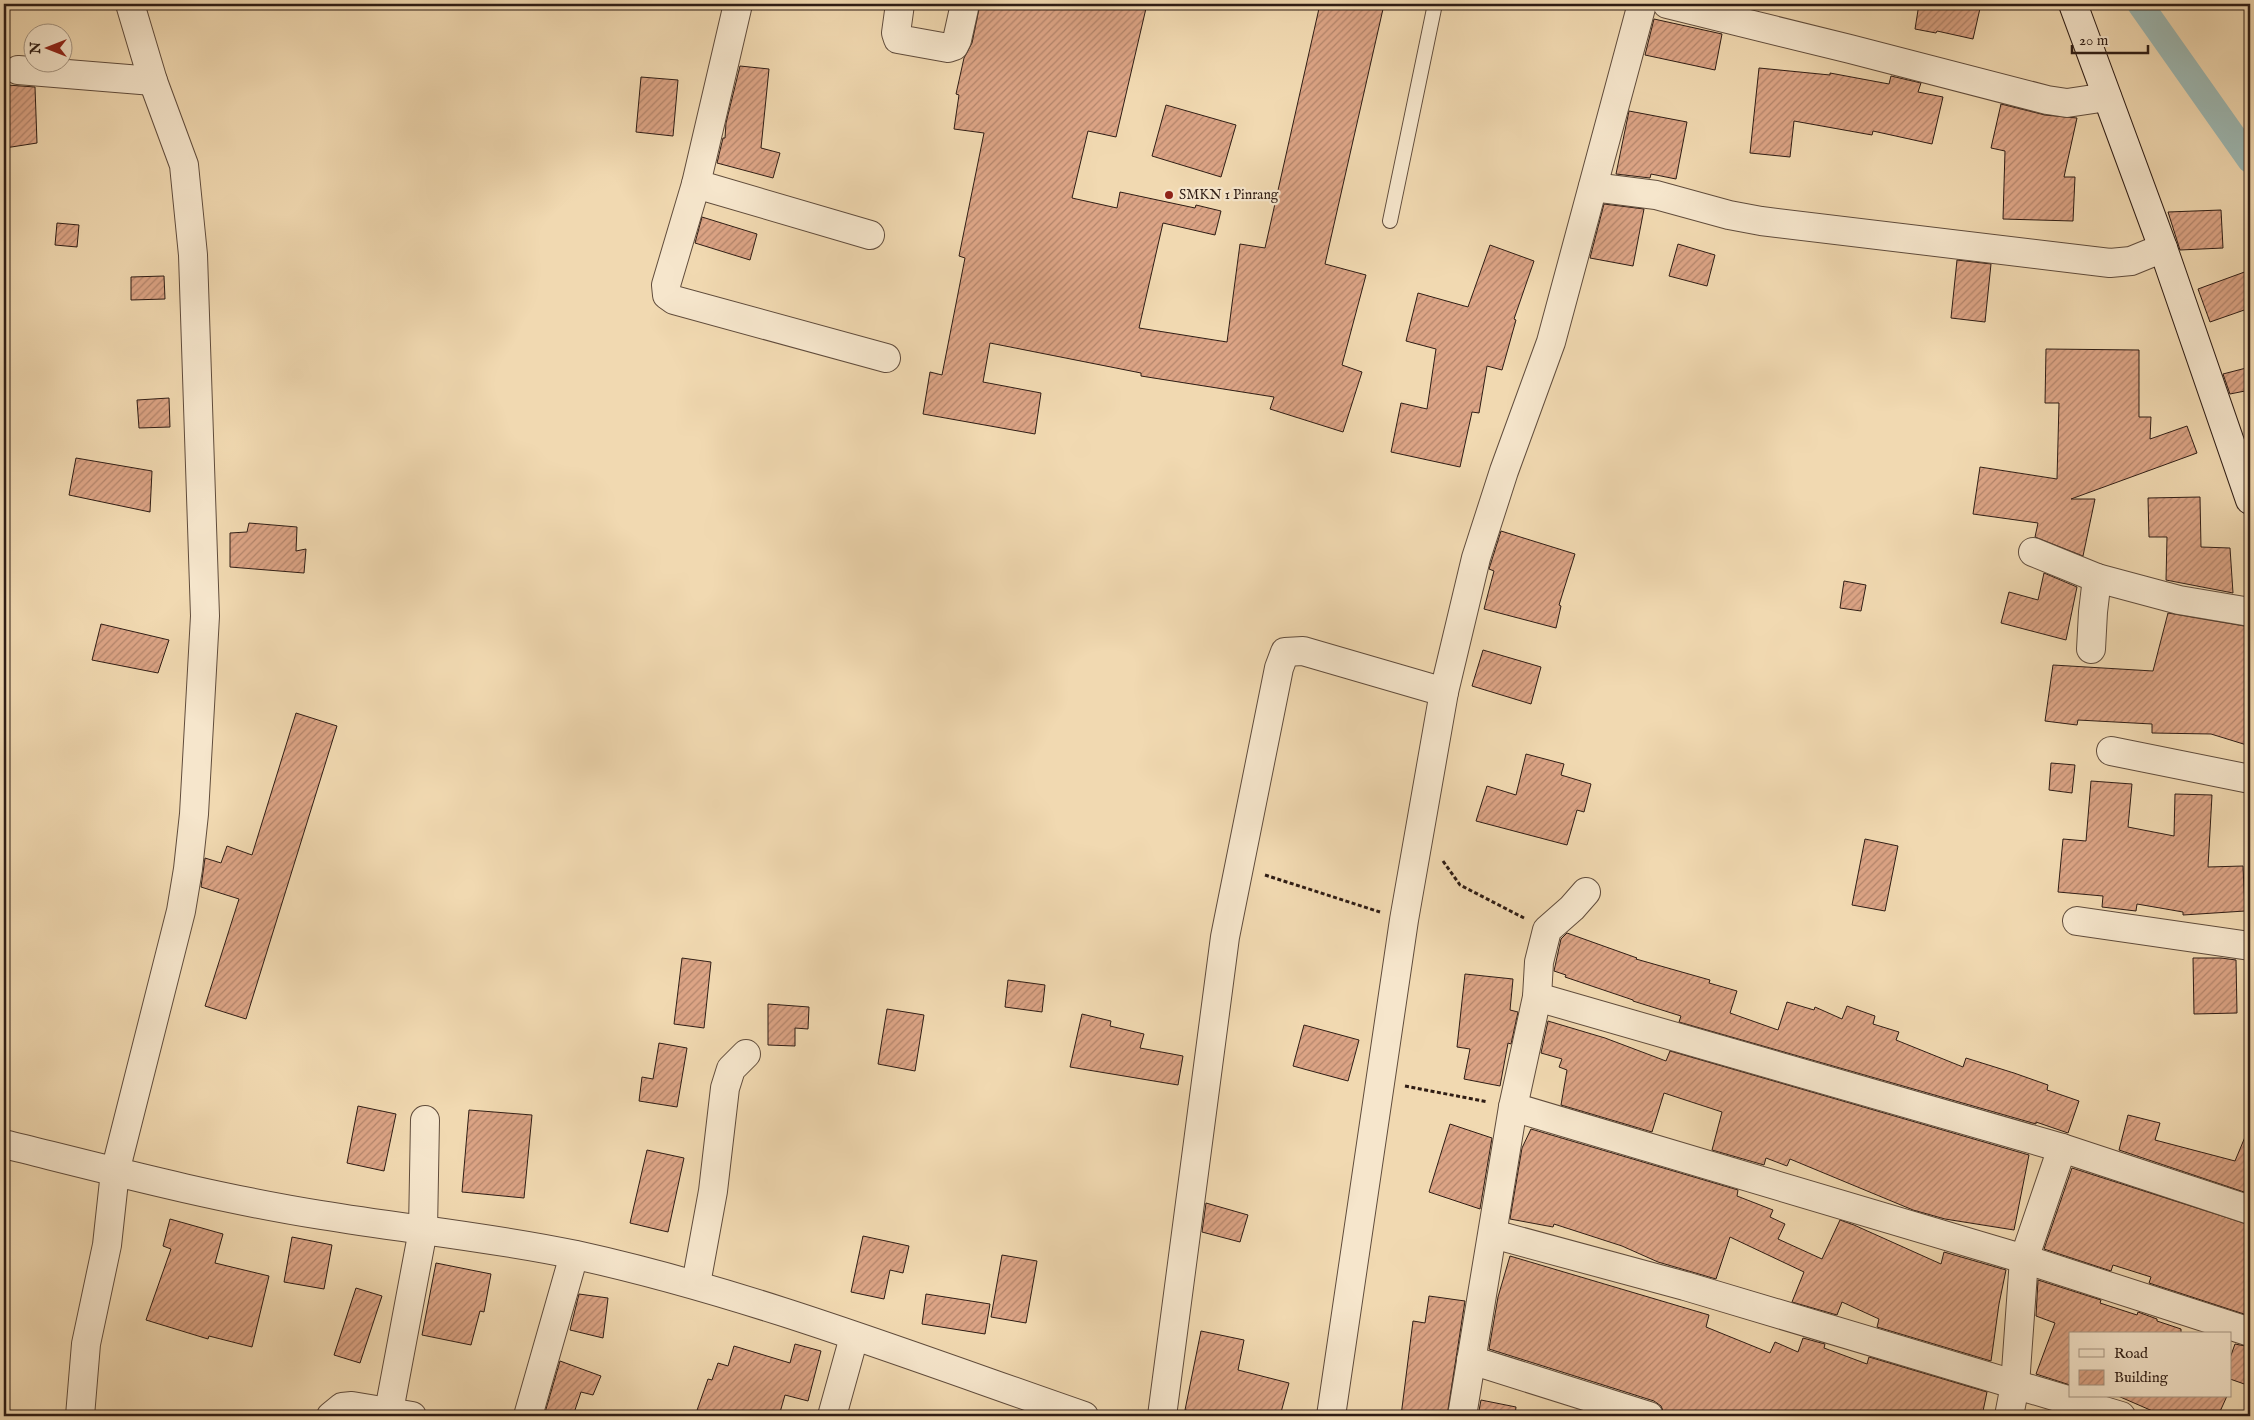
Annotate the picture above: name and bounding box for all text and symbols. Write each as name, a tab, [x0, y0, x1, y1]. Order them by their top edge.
north arrow	[22, 22, 72, 72]
scale bar	[2072, 22, 2148, 54]
text: 20 m	[2079, 31, 2109, 50]
text: N	[27, 42, 45, 55]
place label: SMKN 1 Pinrang	[1179, 186, 1279, 204]
marker: SMKN 1 Pinrang	[1163, 189, 1175, 201]
legend	[2069, 1332, 2232, 1398]
text: Road	[2114, 1344, 2149, 1363]
text: Building	[2114, 1368, 2169, 1387]

